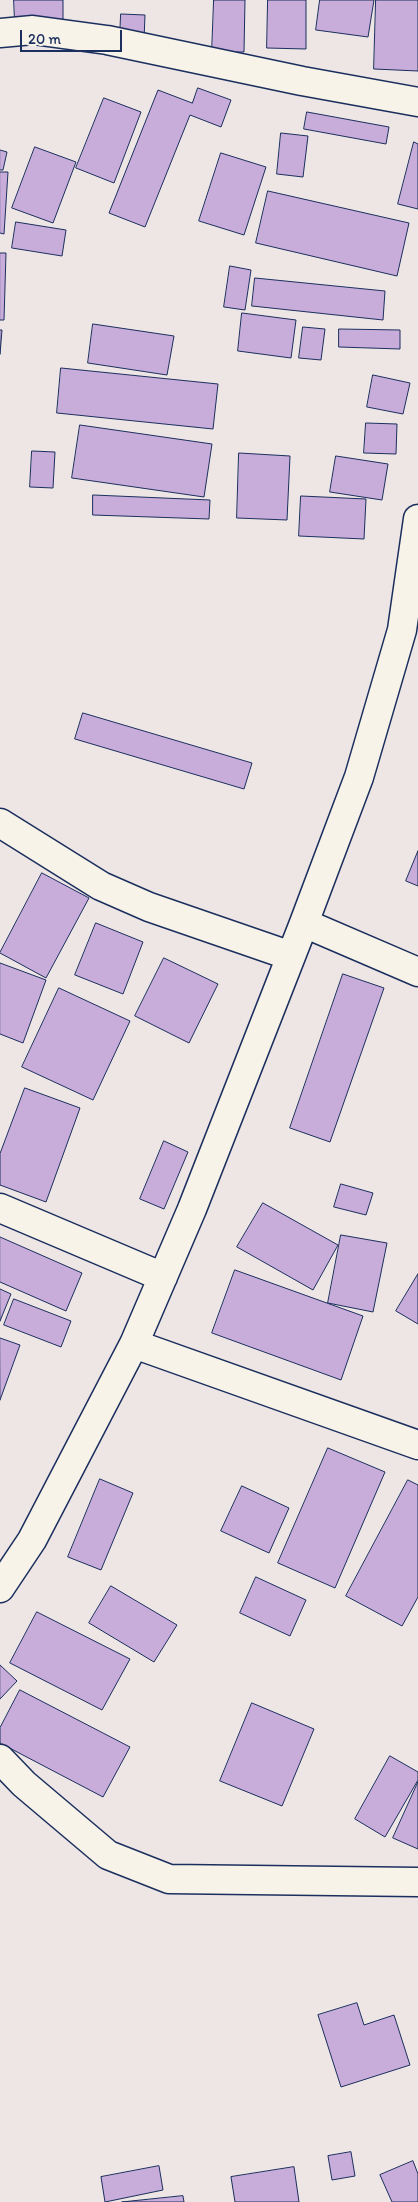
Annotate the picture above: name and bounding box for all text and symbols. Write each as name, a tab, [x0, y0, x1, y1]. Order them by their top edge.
scale bar	[22, 20, 125, 52]
text: 20 m	[28, 30, 61, 48]

